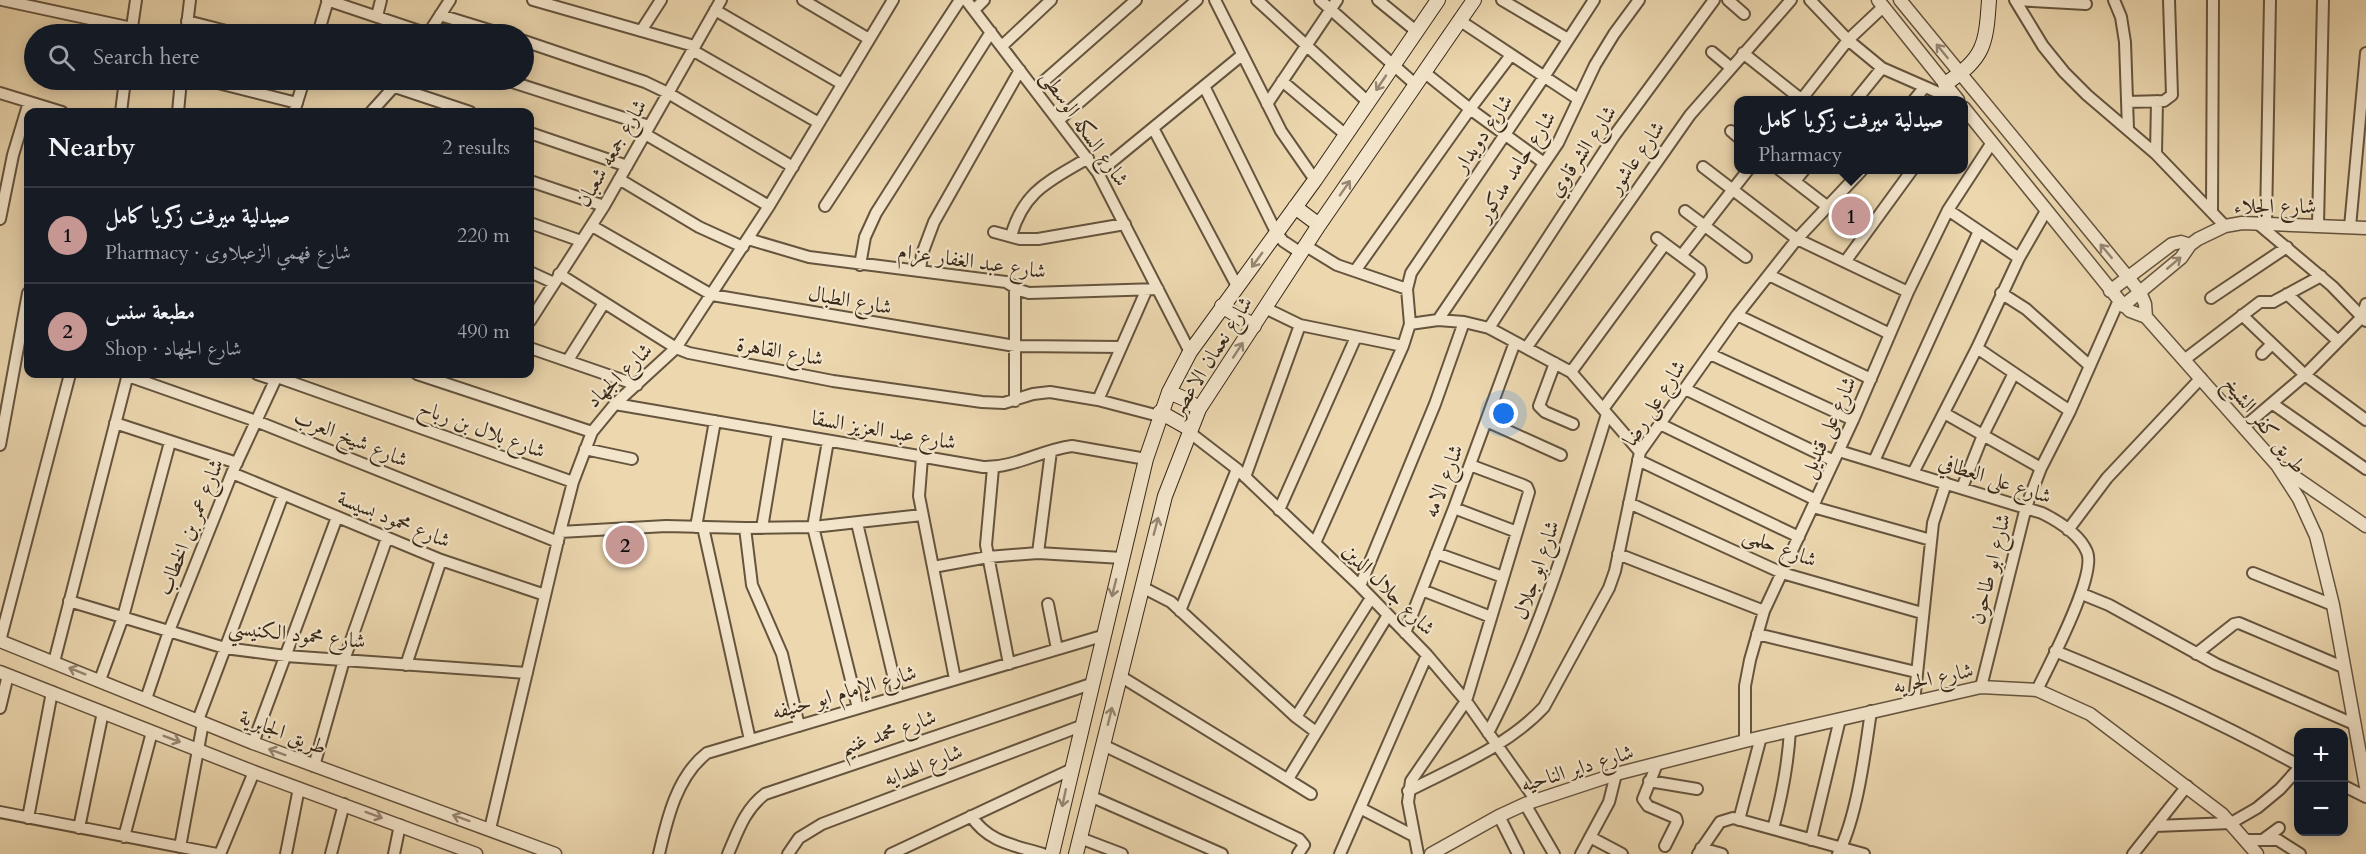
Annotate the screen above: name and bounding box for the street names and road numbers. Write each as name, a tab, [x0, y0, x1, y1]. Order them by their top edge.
street label: شارع السكه الوسطى	[1031, 64, 1135, 194]
street label: شارع دويدار	[1446, 89, 1523, 181]
street label: شارع جمعه شعبان	[569, 94, 657, 214]
street label: شارع الشرقاوي	[1541, 99, 1626, 205]
street label: شارع حامد مدكور	[1469, 105, 1566, 231]
street label: شارع عاشور	[1600, 115, 1674, 203]
street label: شارع الجلاء	[2234, 192, 2316, 224]
street label: شارع عبد الغفار عزام	[895, 237, 1048, 289]
street label: شارع الطبال	[805, 279, 894, 325]
street label: شارع نعمان الاعصر	[1162, 291, 1262, 425]
street label: شارع القاهرة	[734, 330, 826, 376]
street label: شارع الجهاد	[580, 336, 661, 417]
street label: شارع على رضا	[1616, 354, 1696, 454]
street label: طريق كفر الشيخ	[2213, 371, 2313, 483]
street label: شارع على قنديل	[1793, 372, 1867, 484]
street label: شارع بلال بن رباح	[413, 393, 549, 470]
street label: شارع شيخ العرب	[288, 402, 412, 478]
street label: شارع عبد العزيز السقا	[809, 404, 958, 460]
street label: شارع الامه	[1416, 440, 1473, 523]
street label: شارع على العطافي	[1934, 448, 2055, 514]
street label: شارع عمر بن الخطاب	[150, 455, 234, 601]
street label: شارع محمود بسيسة	[332, 484, 455, 558]
street label: شارع ابو طاحون	[1963, 511, 2021, 628]
street label: شارع ابو جلال	[1506, 517, 1570, 625]
street label: شارع حلمى	[1738, 520, 1821, 578]
street label: شارع جلال الدين	[1334, 537, 1441, 644]
street label: شارع محمود الكنيسي	[226, 613, 367, 661]
street label: شارع الحريه	[1890, 656, 1977, 704]
street label: شارع الإمام ابو حنيفه	[768, 658, 921, 730]
street label: طريق الجابرية	[235, 703, 331, 762]
street label: شارع محمد غنيم	[836, 703, 942, 768]
street label: شارع الهدايه	[879, 737, 968, 797]
street label: شارع داير الناحيه	[1517, 738, 1638, 802]

